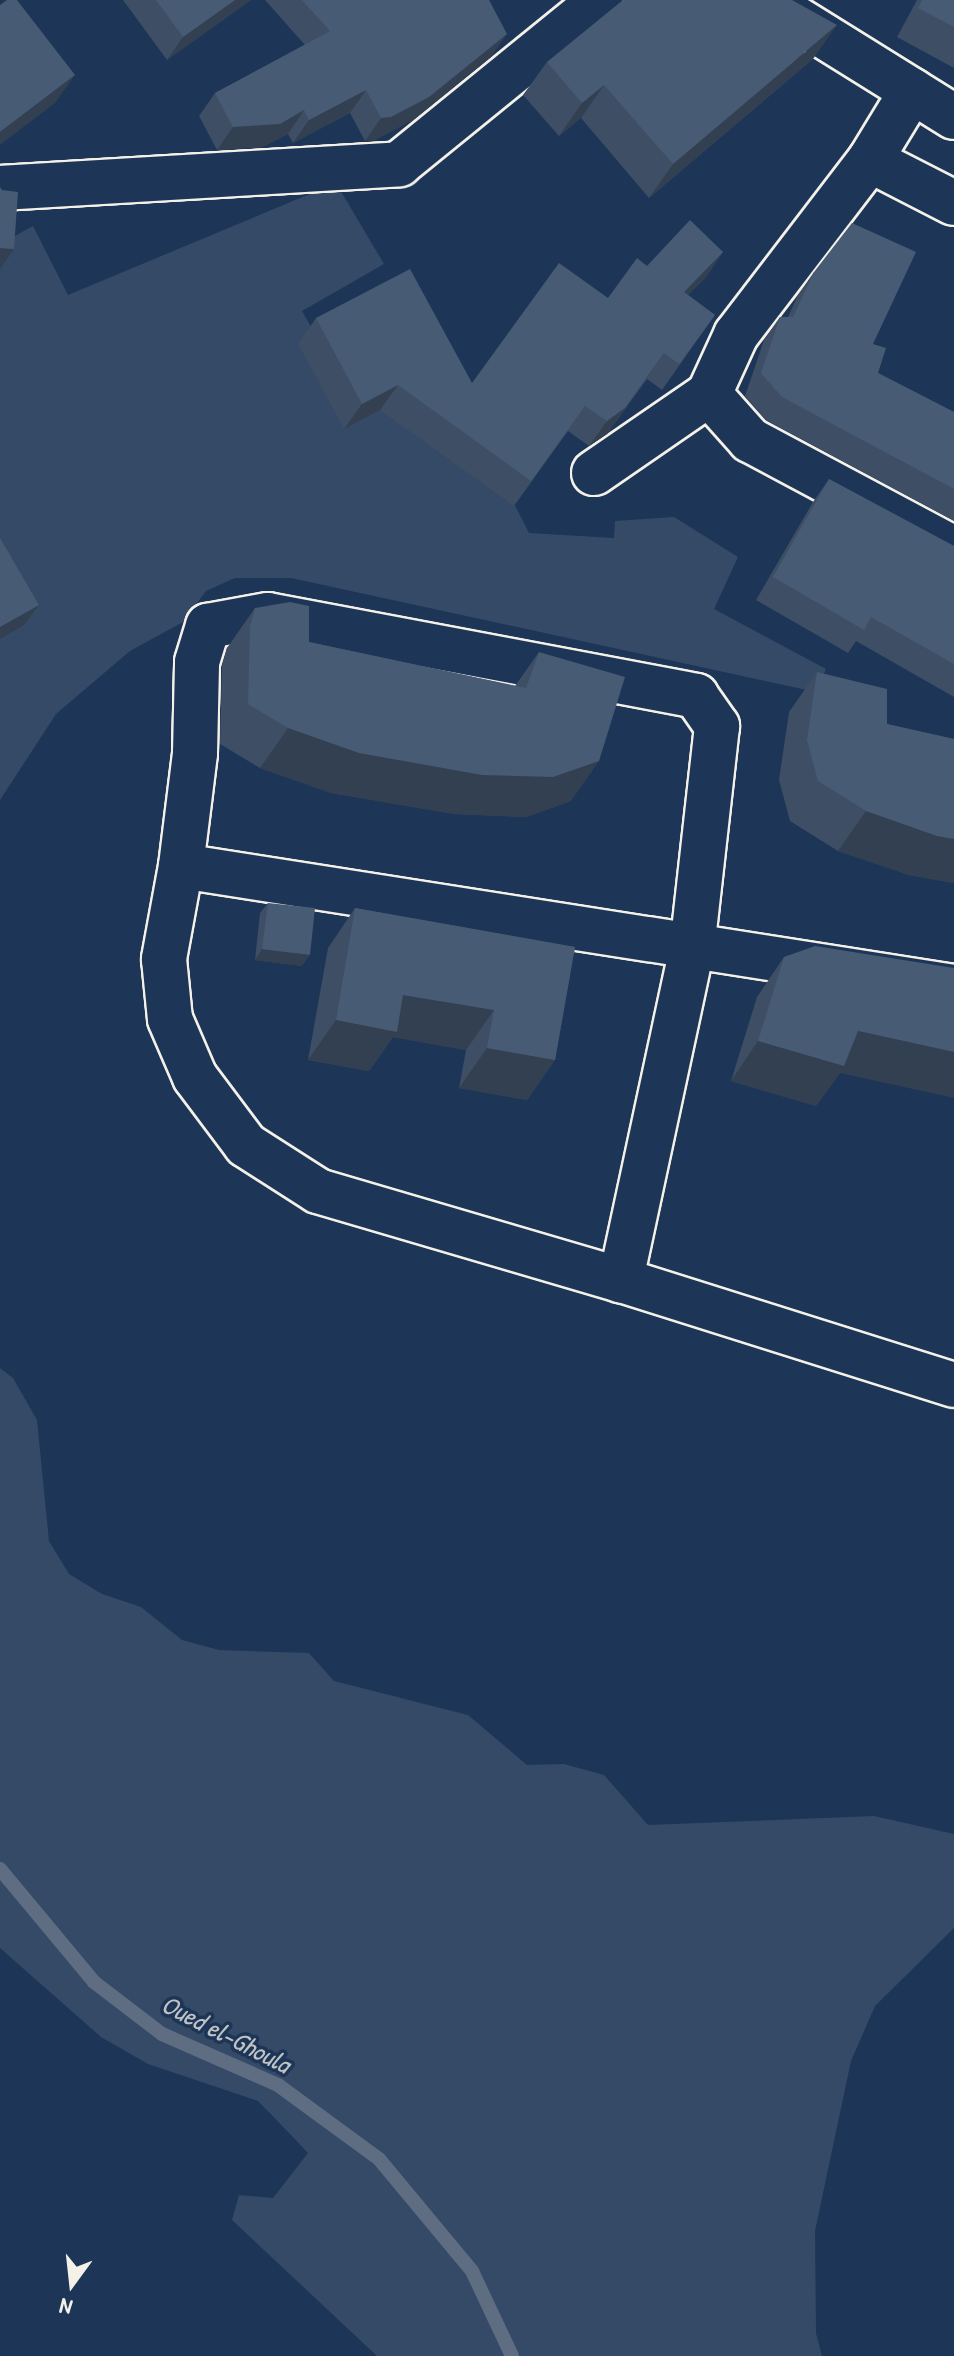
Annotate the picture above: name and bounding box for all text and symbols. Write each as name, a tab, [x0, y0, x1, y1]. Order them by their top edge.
water label: Oued el-Ghoula	[156, 1988, 296, 2080]
north arrow	[32, 2244, 112, 2324]
text: N	[56, 2291, 75, 2323]

